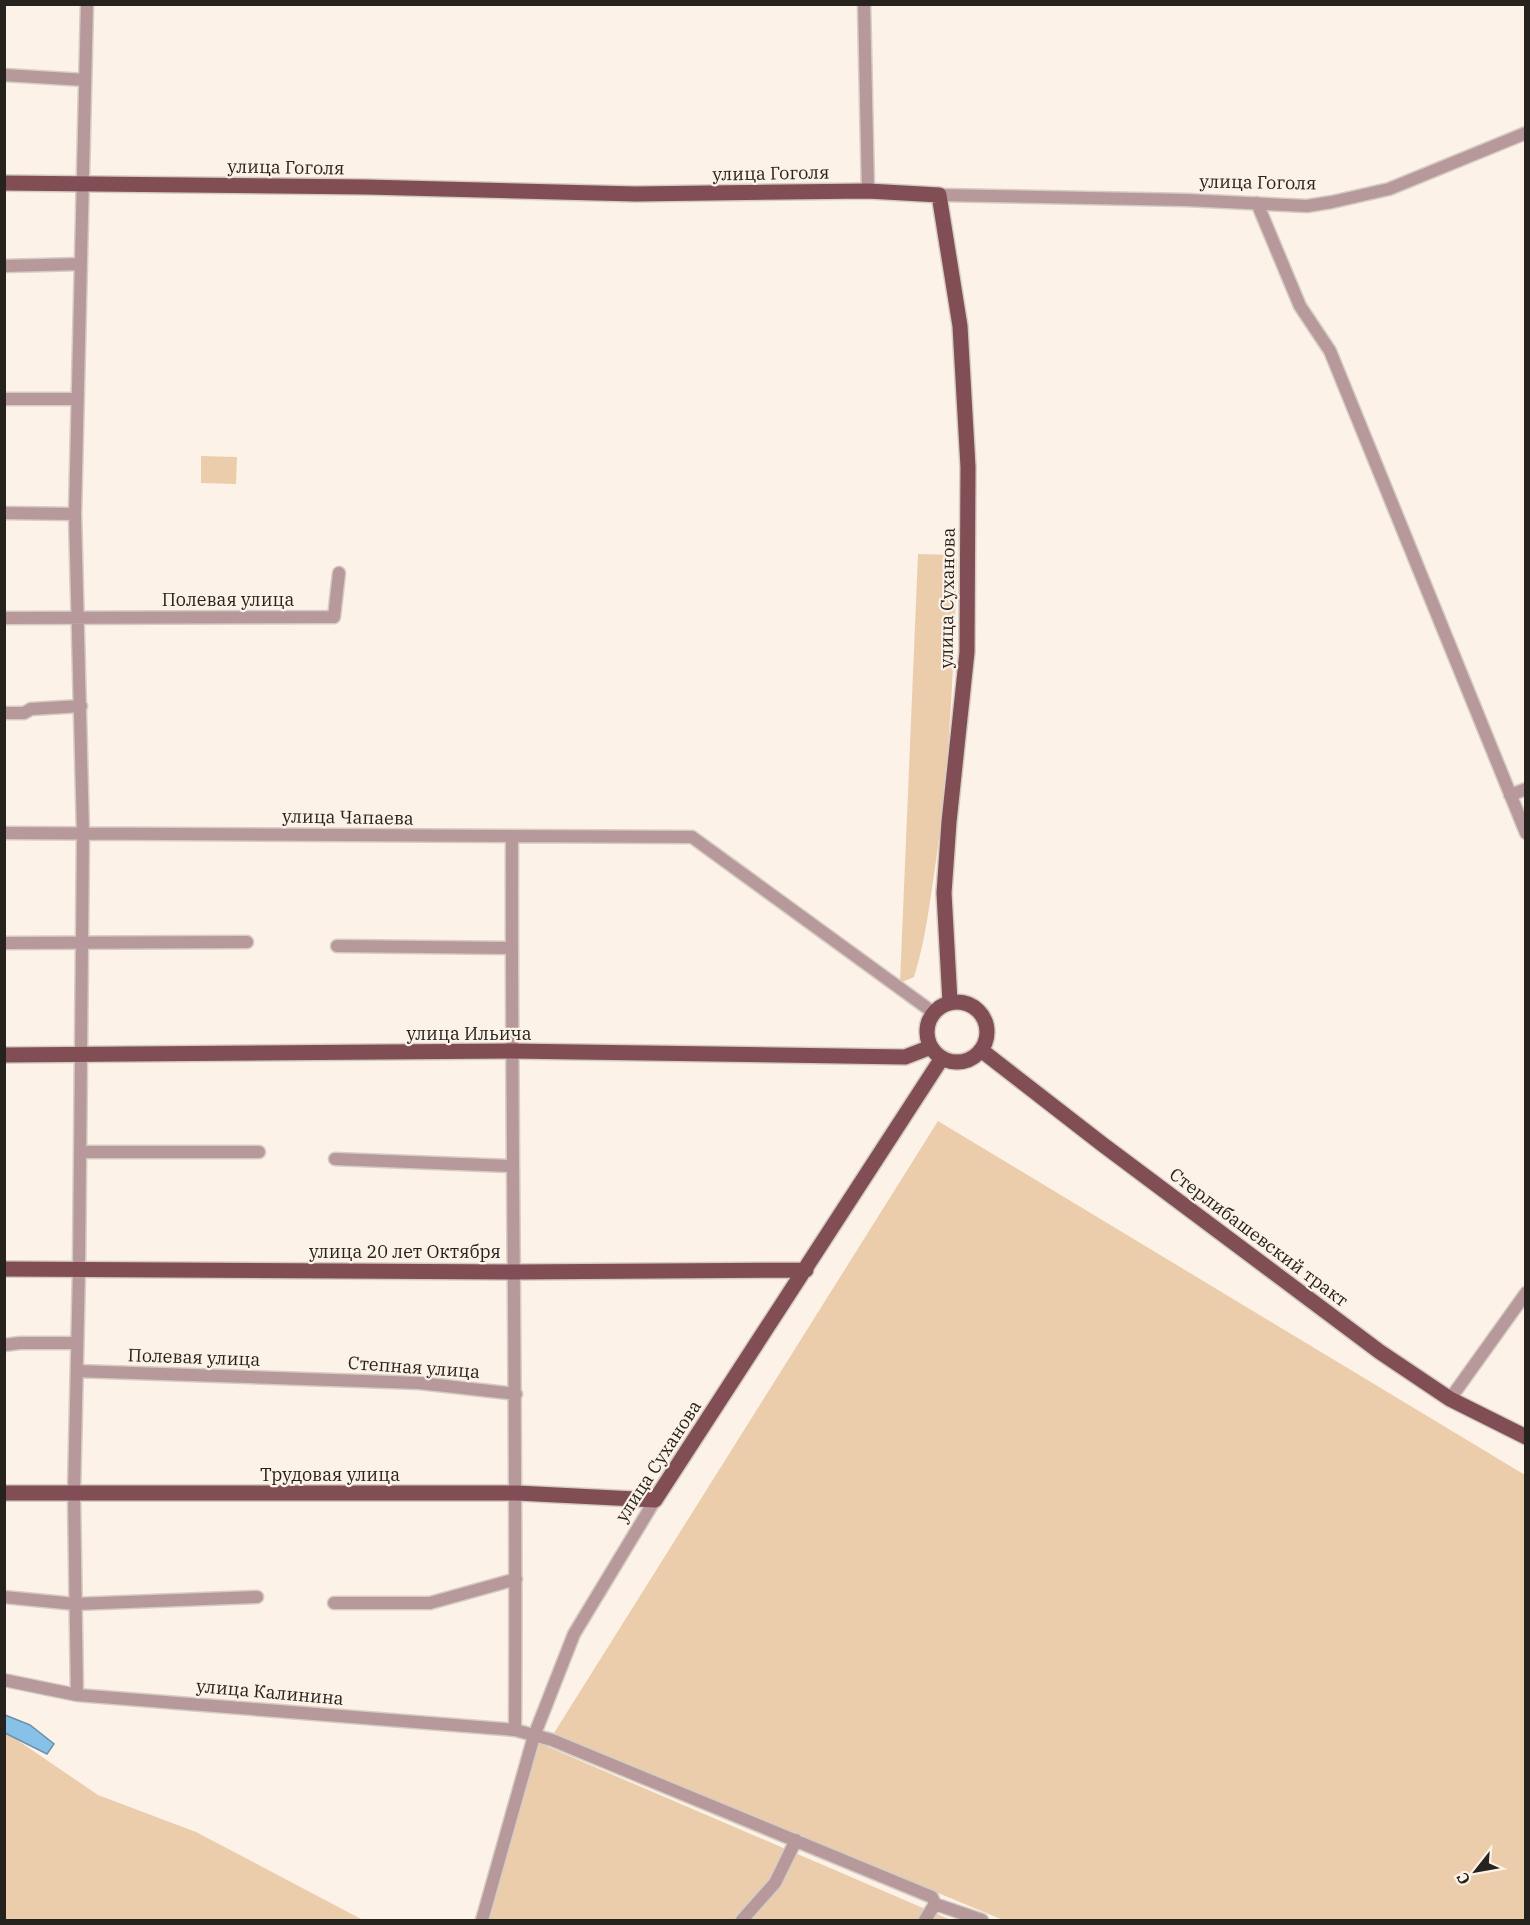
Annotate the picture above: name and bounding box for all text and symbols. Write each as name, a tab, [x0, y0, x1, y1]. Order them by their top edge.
street label: улица Гоголя	[227, 154, 345, 180]
street label: улица Гоголя	[712, 160, 830, 186]
street label: улица Гоголя	[1199, 169, 1317, 195]
street label: улица Суханова	[934, 527, 960, 669]
street label: Полевая улица	[162, 588, 295, 611]
street label: улица Чапаева	[282, 804, 414, 830]
street label: улица Ильича	[406, 1022, 532, 1045]
street label: Стерлибашевский тракт	[1165, 1162, 1353, 1312]
street label: улица 20 лет Октября	[309, 1240, 501, 1263]
street label: Полевая улица	[127, 1343, 261, 1371]
street label: Степная улица	[347, 1351, 481, 1383]
street label: улица Суханова	[610, 1396, 706, 1526]
street label: Трудовая улица	[260, 1463, 400, 1486]
street label: улица Калинина	[195, 1674, 345, 1710]
north arrow	[1446, 1841, 1506, 1901]
text: С	[1452, 1869, 1474, 1888]

